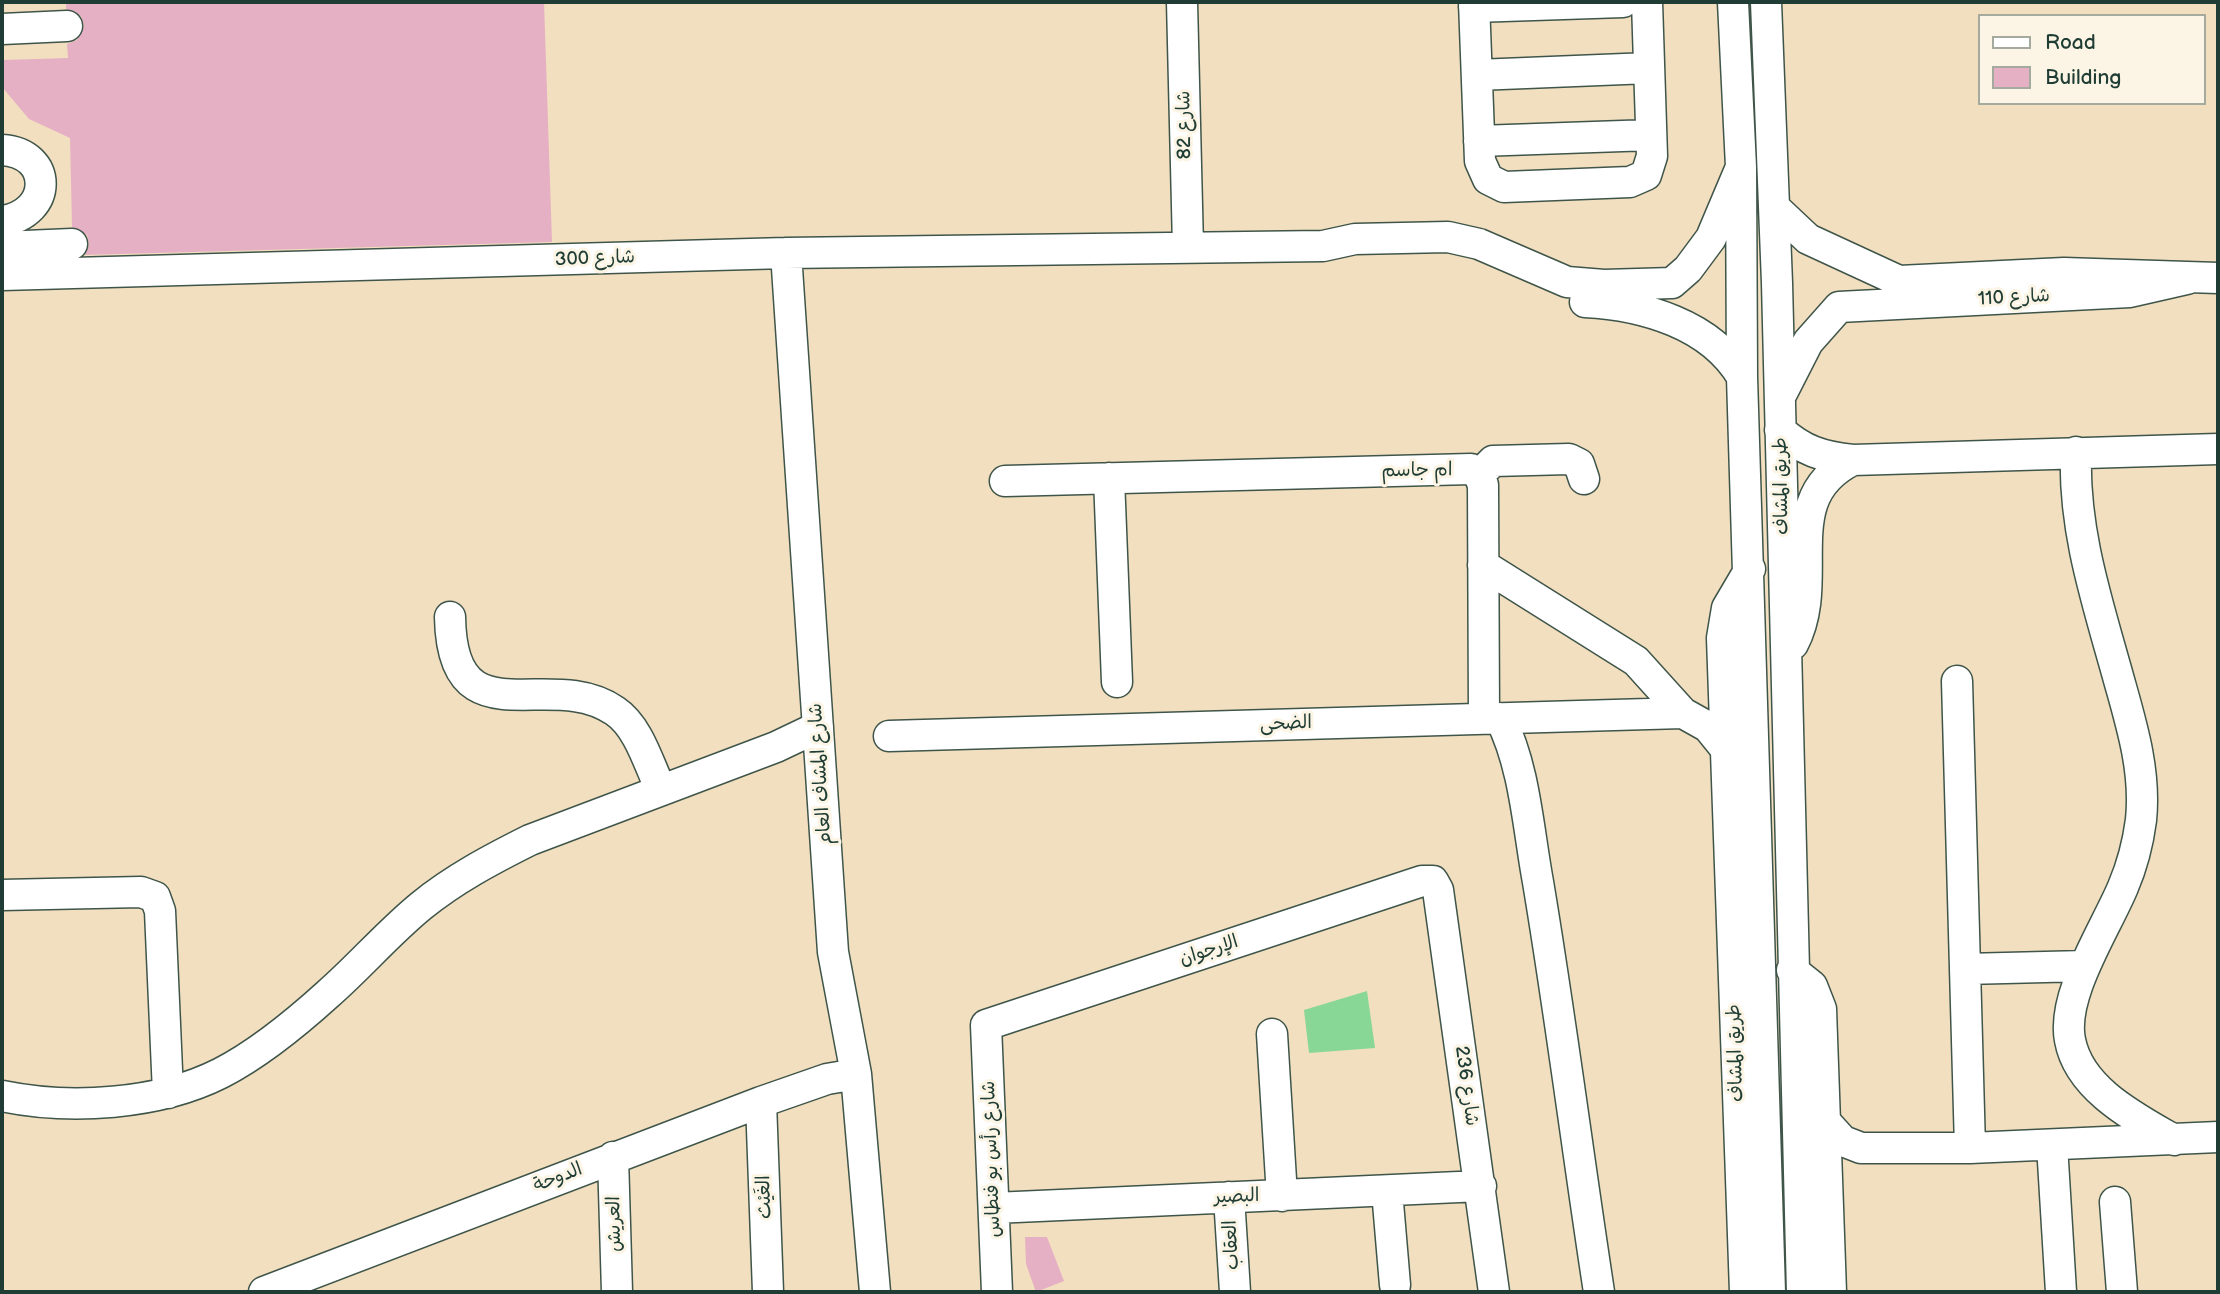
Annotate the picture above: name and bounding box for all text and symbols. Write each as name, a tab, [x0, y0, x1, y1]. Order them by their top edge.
legend	[1979, 14, 2206, 105]
text: Road	[2045, 30, 2096, 55]
text: Building	[2045, 65, 2121, 90]
street label: شارع 82	[1173, 91, 1197, 159]
street label: شارع 300	[554, 246, 636, 272]
street label: شارع 110	[1977, 285, 2051, 311]
street label: طريق المشاف	[1770, 437, 1794, 535]
street label: ام جاسم	[1381, 459, 1453, 483]
street label: شارع المشاف العام	[805, 702, 837, 846]
street label: الضحى	[1260, 712, 1312, 736]
street label: الإرجوان	[1177, 931, 1241, 971]
street label: طريق المشاف	[1723, 1004, 1749, 1102]
street label: شارع 236	[1449, 1045, 1483, 1127]
street label: شارع رأس بو فنطاس	[978, 1080, 1006, 1238]
street label: الدوحة	[530, 1158, 586, 1198]
street label: الغَيْث	[753, 1175, 777, 1219]
street label: البصير	[1214, 1185, 1260, 1209]
street label: العريش	[603, 1196, 627, 1252]
street label: العقاب	[1219, 1219, 1245, 1271]

